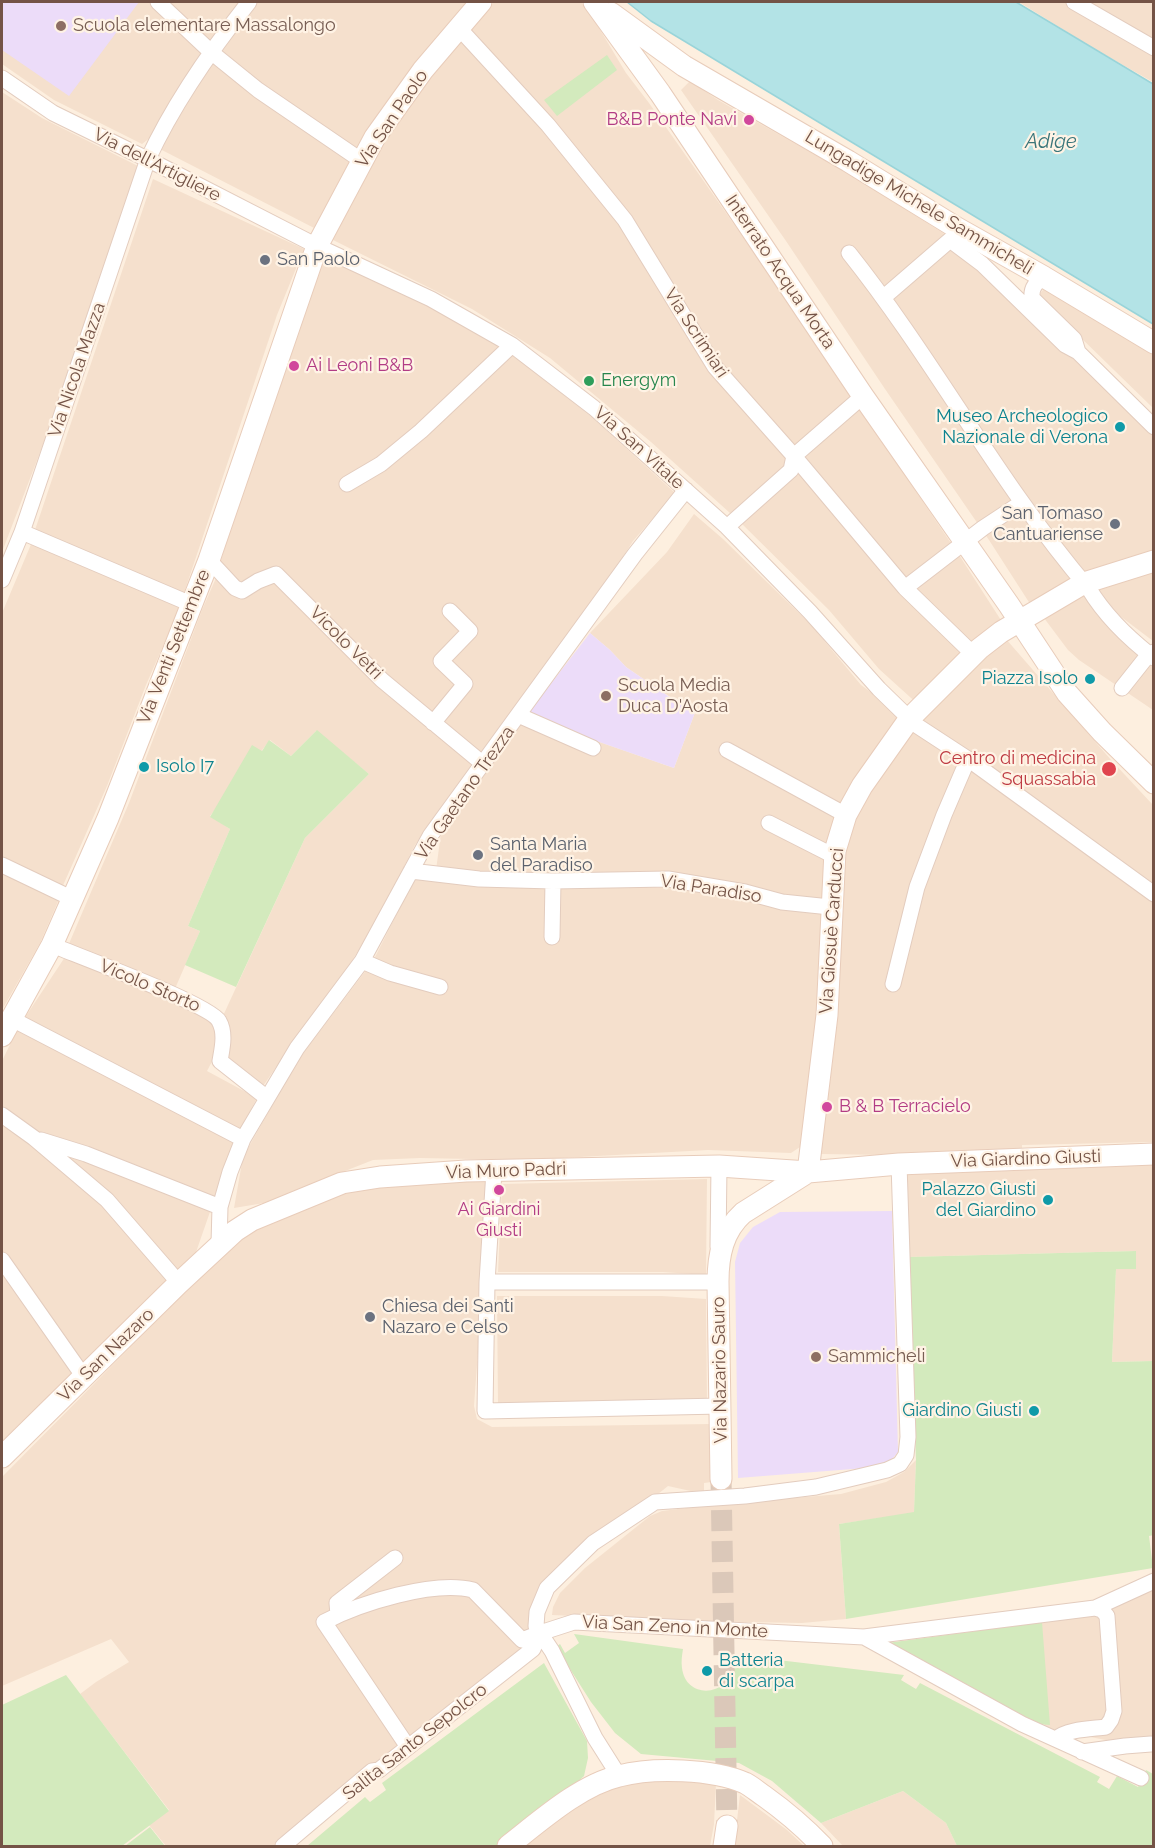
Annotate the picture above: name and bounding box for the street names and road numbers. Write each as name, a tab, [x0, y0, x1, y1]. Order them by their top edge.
street label: Via San Paolo	[351, 66, 433, 172]
street label: Via dell'Artigliere	[90, 124, 224, 206]
street label: Lungadige Michele Sammicheli	[801, 126, 1037, 280]
street label: Interrato Acqua Morta	[720, 191, 840, 353]
street label: Via Scrimiari	[659, 284, 733, 382]
street label: Via Nicola Mazza	[44, 300, 110, 440]
street label: Via San Vitale	[589, 402, 689, 494]
street label: Via Venti Settembre	[133, 566, 215, 728]
street label: Vicolo Vetri	[305, 602, 387, 684]
street label: Via Gaetano Trezza	[411, 722, 519, 864]
street label: Via Giosuè Carducci	[815, 847, 849, 1015]
street label: Via Paradiso	[659, 870, 763, 908]
street label: Vicolo Storto	[96, 955, 204, 1017]
street label: Via Giardino Giusti	[951, 1146, 1101, 1172]
street label: Via Muro Padri	[445, 1158, 567, 1184]
street label: Via Nazario Sauro	[708, 1297, 732, 1443]
street label: Via San Nazaro	[53, 1304, 159, 1406]
street label: Via San Zeno in Monte	[582, 1611, 768, 1643]
street label: Salita Santo Sepolcro	[339, 1679, 491, 1805]

